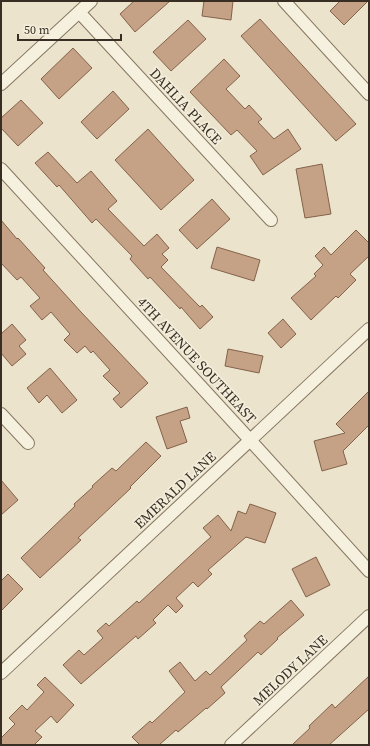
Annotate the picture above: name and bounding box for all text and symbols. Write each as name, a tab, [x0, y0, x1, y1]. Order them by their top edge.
scale bar	[18, 16, 121, 42]
text: 50 m	[24, 22, 50, 38]
street label: DAHLIA PLACE	[145, 63, 227, 149]
street label: 4TH AVENUE SOUTHEAST	[133, 292, 261, 428]
street label: EMERALD LANE	[130, 447, 220, 533]
street label: MELODY LANE	[248, 630, 332, 710]

